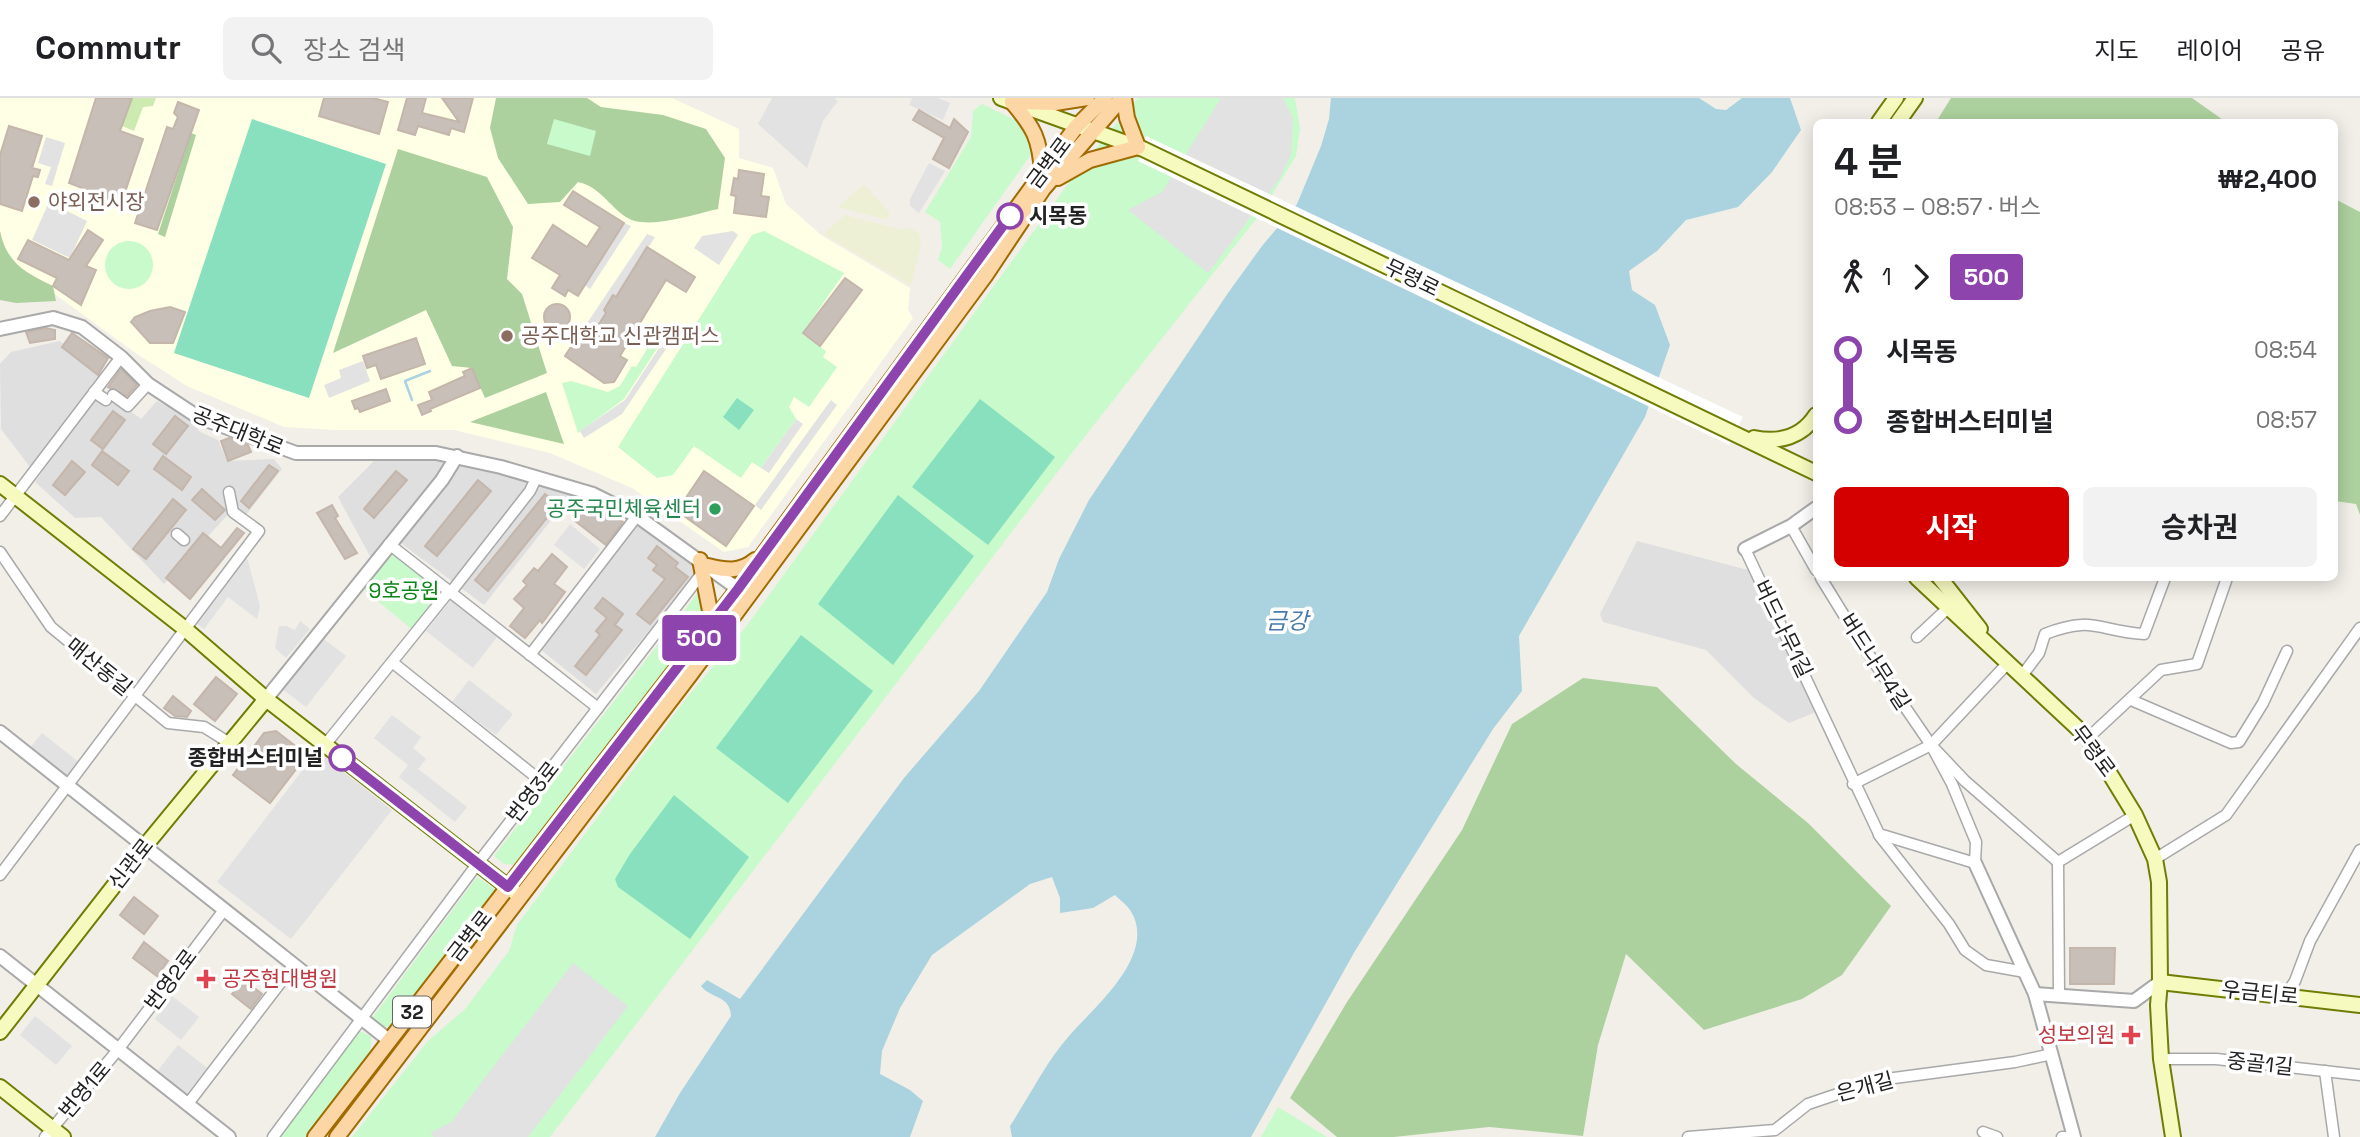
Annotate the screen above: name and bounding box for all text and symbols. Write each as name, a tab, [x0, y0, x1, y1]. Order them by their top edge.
search box	[223, 17, 713, 80]
text: Commutr	[35, 27, 181, 69]
icon: search	[247, 29, 285, 67]
text: 장소 검색	[303, 33, 405, 67]
text: 지도	[2094, 35, 2139, 66]
text: 레이어	[2177, 35, 2243, 66]
text: 공유	[2281, 35, 2325, 66]
street label: 금벽로	[1020, 131, 1077, 194]
text: 4 분	[1834, 138, 1903, 186]
text: ₩2,400	[2217, 162, 2317, 196]
place label: 야외전시장	[48, 188, 145, 215]
text: 08:53 – 08:57 · 버스	[1834, 192, 2041, 222]
marker: 야외전시장	[26, 194, 42, 210]
place label: 시목동	[1029, 202, 1087, 229]
marker: 시목동	[997, 203, 1023, 229]
street label: 무령로	[1380, 253, 1444, 302]
icon: walk	[1834, 258, 1872, 296]
icon: forward	[1902, 258, 1940, 296]
text: 500	[1964, 261, 2009, 292]
text: 1	[1882, 262, 1892, 292]
place label: 공주대학교 신관캠퍼스	[521, 322, 720, 349]
marker: 공주대학교 신관캠퍼스	[499, 328, 515, 344]
text: 시목동	[1886, 335, 1958, 369]
text: 08:54	[2254, 335, 2317, 365]
street label: 공주대학로	[188, 400, 288, 461]
text: 종합버스터미널	[1886, 405, 2053, 439]
text: 08:57	[2256, 405, 2317, 435]
button: 시작	[1834, 487, 2069, 567]
button: 승차권	[2083, 487, 2317, 567]
place label: 공주국민체육센터	[546, 495, 701, 522]
marker: 공주국민체육센터	[707, 501, 723, 517]
street label: 버드나무1길	[1748, 576, 1819, 682]
park label: 9호공원	[369, 577, 439, 604]
water label: 금강	[1266, 606, 1311, 636]
street label: 버드나무4길	[1834, 608, 1917, 715]
line badge: 500	[659, 615, 739, 661]
text: 500	[676, 622, 722, 653]
street label: 매산동길	[61, 632, 138, 701]
street label: 무령로	[2065, 719, 2122, 782]
place label: 종합버스터미널	[188, 744, 323, 771]
marker: 종합버스터미널	[329, 745, 355, 771]
street label: 번영3로	[500, 756, 565, 828]
street label: 신관로	[102, 833, 159, 895]
street label: 금벽로	[441, 905, 498, 967]
street label: 번영2로	[139, 943, 203, 1016]
place label: 공주현대병원	[222, 965, 338, 992]
marker: 공주현대병원	[196, 969, 216, 989]
street label: 우금티로	[2220, 975, 2300, 1010]
road number: 32	[393, 996, 431, 1028]
place label: 성보의원	[2038, 1021, 2115, 1048]
marker: 성보의원	[2121, 1025, 2141, 1045]
street label: 중골1길	[2225, 1047, 2295, 1080]
street label: 번영1로	[53, 1055, 116, 1124]
street label: 은개길	[1833, 1066, 1896, 1107]

